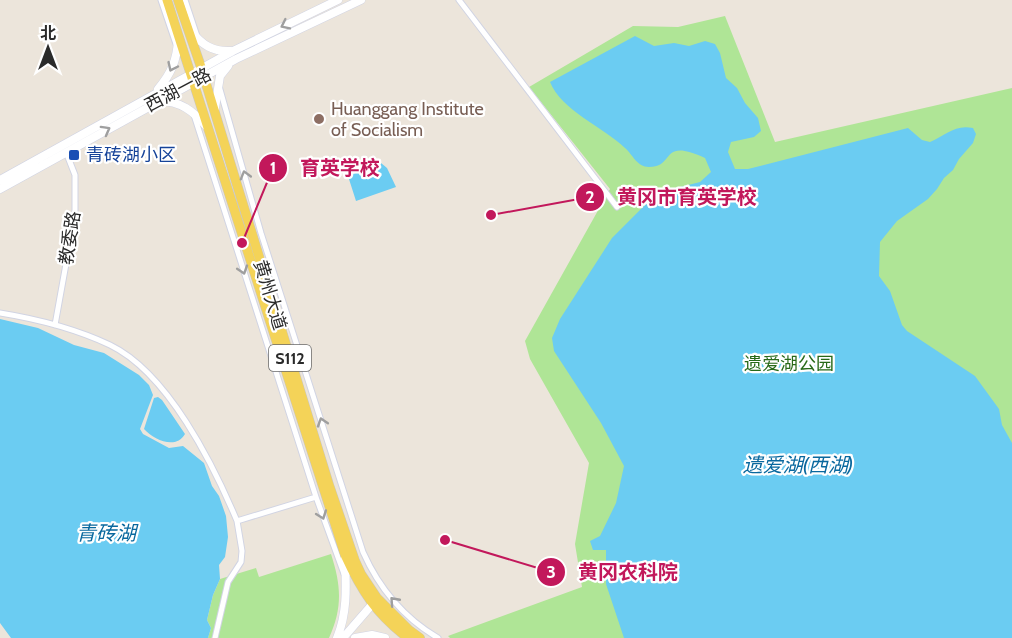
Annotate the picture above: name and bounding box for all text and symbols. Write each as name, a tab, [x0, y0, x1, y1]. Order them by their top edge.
north arrow	[18, 18, 78, 78]
one-way arrow	[280, 18, 291, 30]
text: 北	[40, 24, 56, 43]
one-way arrow	[167, 60, 179, 71]
street label: 西湖一路	[141, 63, 215, 117]
place label: Huanggang Institute of Socialism	[331, 98, 484, 141]
marker: Huanggang Institute of Socialism	[312, 112, 326, 126]
one-way arrow	[100, 126, 110, 137]
place label: 青砖湖小区	[86, 144, 176, 166]
marker: 青砖湖小区	[67, 148, 81, 162]
callout: 育英学校	[258, 149, 392, 187]
text: 育英学校	[300, 156, 380, 180]
text: 1	[270, 157, 276, 179]
one-way arrow	[240, 170, 252, 181]
callout: 黄冈市育英学校	[575, 178, 769, 216]
text: 黄冈市育英学校	[617, 185, 757, 209]
text: 2	[585, 186, 595, 208]
street label: 教委路	[55, 210, 85, 266]
street label: 黄州大道	[249, 257, 291, 333]
one-way arrow	[236, 264, 249, 275]
road number: S112	[269, 345, 311, 371]
park label: 遗爱湖公园	[744, 353, 834, 375]
one-way arrow	[316, 417, 329, 428]
water label: 遗爱湖(西湖)	[743, 453, 853, 477]
one-way arrow	[315, 509, 328, 520]
water label: 青砖湖	[76, 521, 139, 545]
callout: 黄冈农科院	[536, 553, 690, 591]
text: 黄冈农科院	[578, 560, 678, 584]
text: 3	[546, 561, 556, 583]
one-way arrow	[390, 597, 401, 608]

